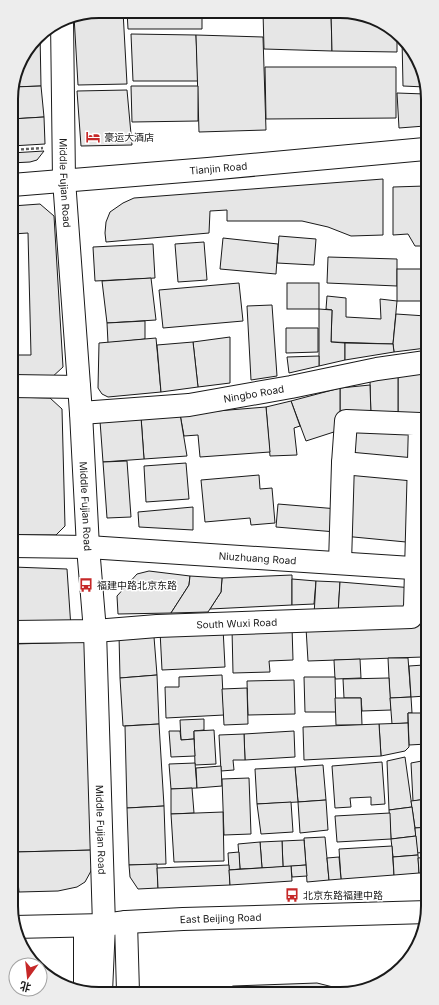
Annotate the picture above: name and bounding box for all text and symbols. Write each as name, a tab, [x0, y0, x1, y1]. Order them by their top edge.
hotel icon: 豪运大酒店	[85, 129, 101, 145]
place label: 豪运大酒店	[104, 131, 154, 143]
street label: Middle Fujian Road	[57, 138, 73, 228]
street label: Tianjin Road	[189, 159, 248, 177]
street label: Ningbo Road	[223, 382, 285, 405]
street label: Middle Fujian Road	[78, 461, 94, 551]
street label: Niuzhuang Road	[218, 549, 297, 567]
bus stop icon: 福建中路北京东路	[78, 577, 94, 593]
place label: 福建中路北京东路	[97, 579, 177, 591]
street label: South Wuxi Road	[196, 616, 277, 631]
street label: Middle Fujian Road	[94, 785, 108, 875]
bus stop icon: 北京东路福建中路	[284, 887, 300, 903]
place label: 北京东路福建中路	[303, 889, 383, 901]
street label: East Beijing Road	[180, 911, 262, 925]
north arrow	[8, 957, 48, 997]
text: 北	[18, 978, 33, 995]

